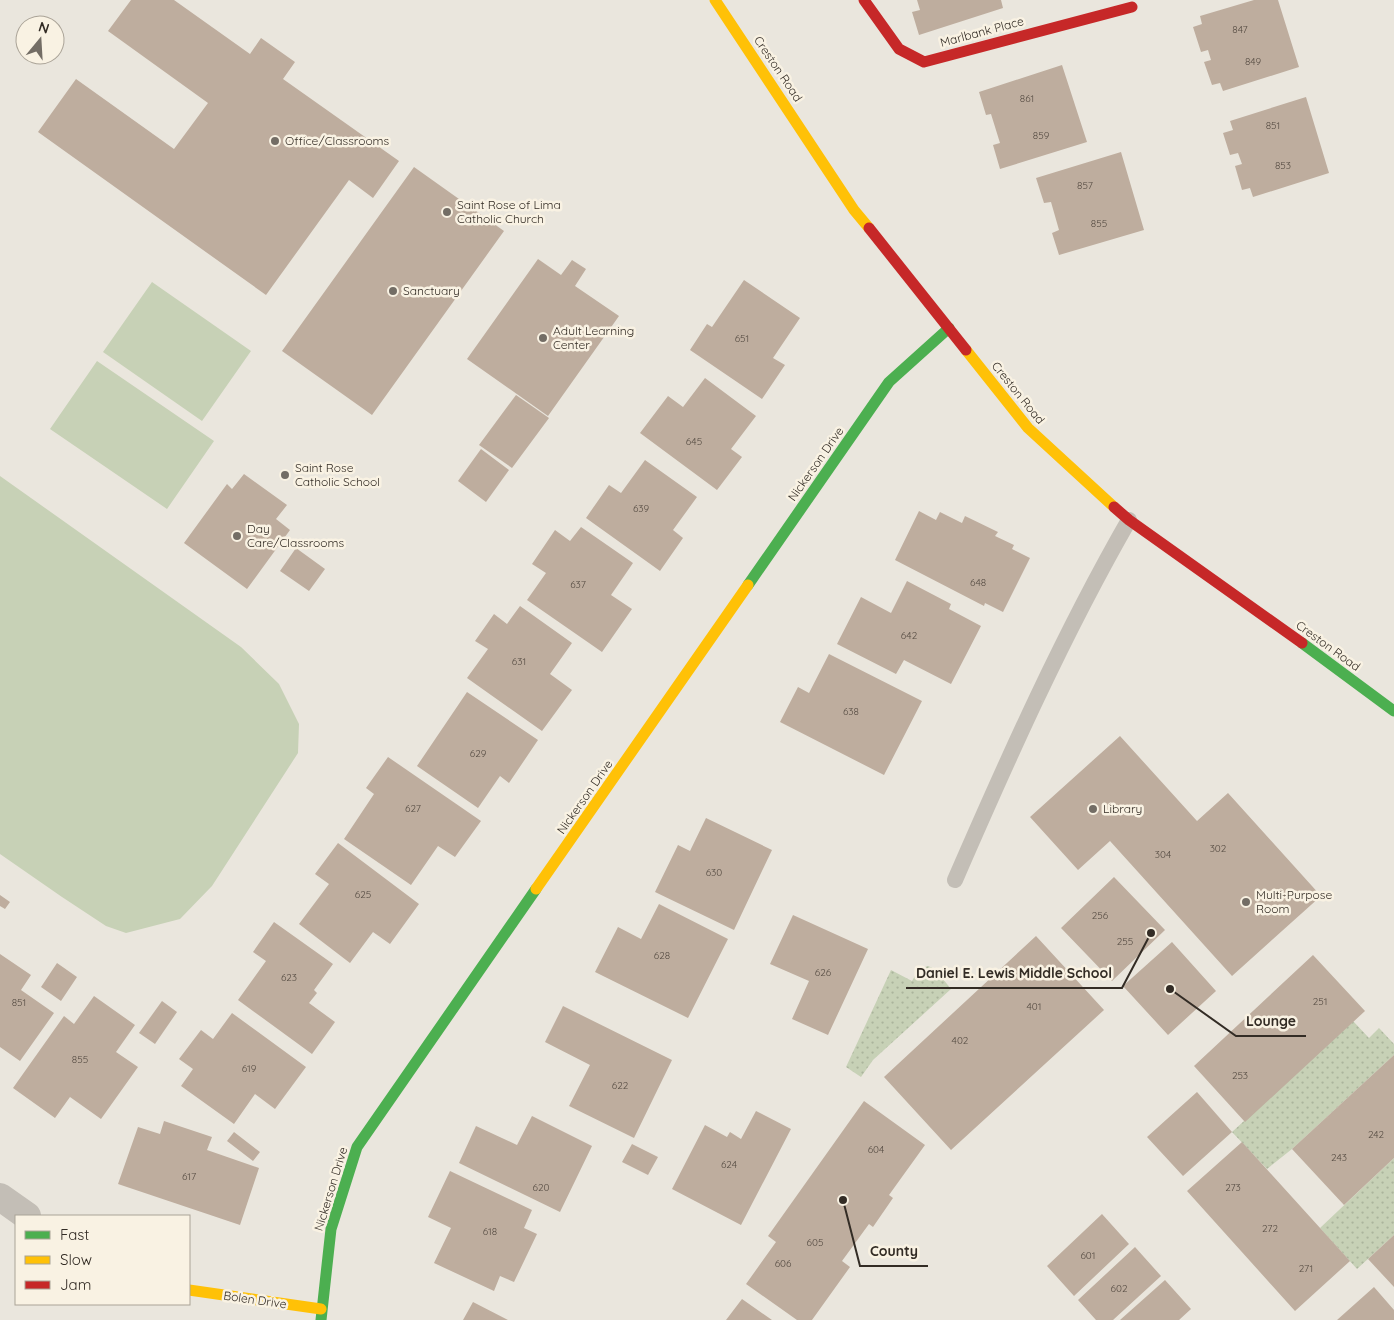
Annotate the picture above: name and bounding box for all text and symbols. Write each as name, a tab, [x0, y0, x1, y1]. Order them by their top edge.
street label: Marlbank Place	[938, 13, 1026, 50]
north arrow	[15, 15, 65, 65]
text: N	[36, 17, 52, 38]
house number: 847	[1232, 23, 1248, 36]
street label: Creston Road	[751, 33, 806, 104]
house number: 849	[1245, 55, 1261, 68]
house number: 861	[1020, 92, 1034, 105]
house number: 851	[1266, 119, 1280, 132]
house number: 859	[1033, 129, 1050, 142]
place label: Office/Classrooms	[285, 133, 390, 148]
marker: Office/Classrooms	[269, 135, 281, 147]
house number: 853	[1275, 159, 1291, 172]
house number: 857	[1077, 179, 1093, 192]
place label: Saint Rose of Lima Catholic Church	[457, 197, 561, 226]
marker: Saint Rose of Lima Catholic Church	[441, 206, 453, 218]
house number: 855	[1091, 217, 1107, 230]
place label: Sanctuary	[403, 283, 460, 298]
marker: Sanctuary	[387, 285, 399, 297]
place label: Adult Learning Center	[553, 323, 634, 352]
marker: Adult Learning Center	[537, 332, 549, 344]
house number: 651	[735, 332, 749, 345]
street label: Creston Road	[989, 358, 1048, 427]
street label: Nickerson Drive	[784, 424, 847, 504]
house number: 645	[686, 435, 702, 448]
place label: Saint Rose Catholic School	[295, 460, 380, 489]
marker: Saint Rose Catholic School	[279, 469, 291, 481]
house number: 639	[633, 502, 650, 515]
place label: Day Care/Classrooms	[247, 521, 344, 550]
marker: Day Care/Classrooms	[231, 530, 243, 542]
house number: 648	[970, 576, 986, 589]
house number: 637	[570, 578, 586, 591]
street label: Creston Road	[1293, 617, 1363, 674]
house number: 642	[901, 629, 918, 642]
house number: 631	[512, 655, 526, 668]
house number: 638	[843, 705, 859, 718]
house number: 629	[470, 747, 487, 760]
street label: Nickerson Drive	[553, 757, 616, 837]
place label: Library	[1103, 801, 1142, 816]
house number: 627	[405, 802, 421, 815]
marker: Library	[1087, 803, 1099, 815]
house number: 302	[1210, 842, 1227, 855]
house number: 304	[1155, 848, 1171, 861]
house number: 630	[706, 866, 722, 879]
place label: Multi-Purpose Room	[1256, 887, 1332, 916]
house number: 625	[355, 888, 371, 901]
marker: Multi-Purpose Room	[1240, 896, 1252, 908]
house number: 256	[1092, 909, 1109, 922]
house number: 255	[1117, 935, 1133, 948]
house number: 628	[654, 949, 670, 962]
callout: Daniel E. Lewis Middle School	[906, 959, 1122, 988]
text: Daniel E. Lewis Middle School	[916, 964, 1112, 982]
house number: 626	[815, 966, 832, 979]
house number: 623	[281, 971, 297, 984]
house number: 251	[1313, 995, 1327, 1008]
house number: 851	[12, 996, 26, 1009]
house number: 401	[1027, 1000, 1041, 1013]
callout: Lounge	[1236, 1007, 1306, 1036]
text: Lounge	[1246, 1012, 1296, 1030]
house number: 402	[952, 1034, 969, 1047]
house number: 855	[72, 1053, 88, 1066]
house number: 619	[242, 1062, 257, 1075]
house number: 253	[1232, 1069, 1248, 1082]
house number: 622	[612, 1079, 629, 1092]
house number: 242	[1368, 1128, 1385, 1141]
house number: 604	[868, 1143, 884, 1156]
street label: Nickerson Drive	[311, 1145, 350, 1233]
house number: 243	[1331, 1151, 1347, 1164]
house number: 624	[721, 1158, 737, 1171]
house number: 617	[182, 1170, 196, 1183]
house number: 620	[533, 1181, 549, 1194]
house number: 273	[1225, 1181, 1241, 1194]
legend	[15, 1215, 190, 1305]
house number: 272	[1262, 1222, 1278, 1235]
text: Fast	[60, 1225, 89, 1244]
house number: 618	[483, 1225, 497, 1238]
house number: 605	[807, 1236, 823, 1249]
callout: County	[860, 1237, 928, 1266]
text: County	[870, 1242, 918, 1260]
house number: 601	[1080, 1249, 1096, 1262]
text: Slow	[60, 1250, 92, 1269]
house number: 606	[775, 1257, 792, 1270]
house number: 271	[1299, 1262, 1313, 1275]
text: Jam	[60, 1275, 91, 1294]
house number: 602	[1111, 1282, 1128, 1295]
street label: Bolen Drive	[223, 1288, 288, 1311]

